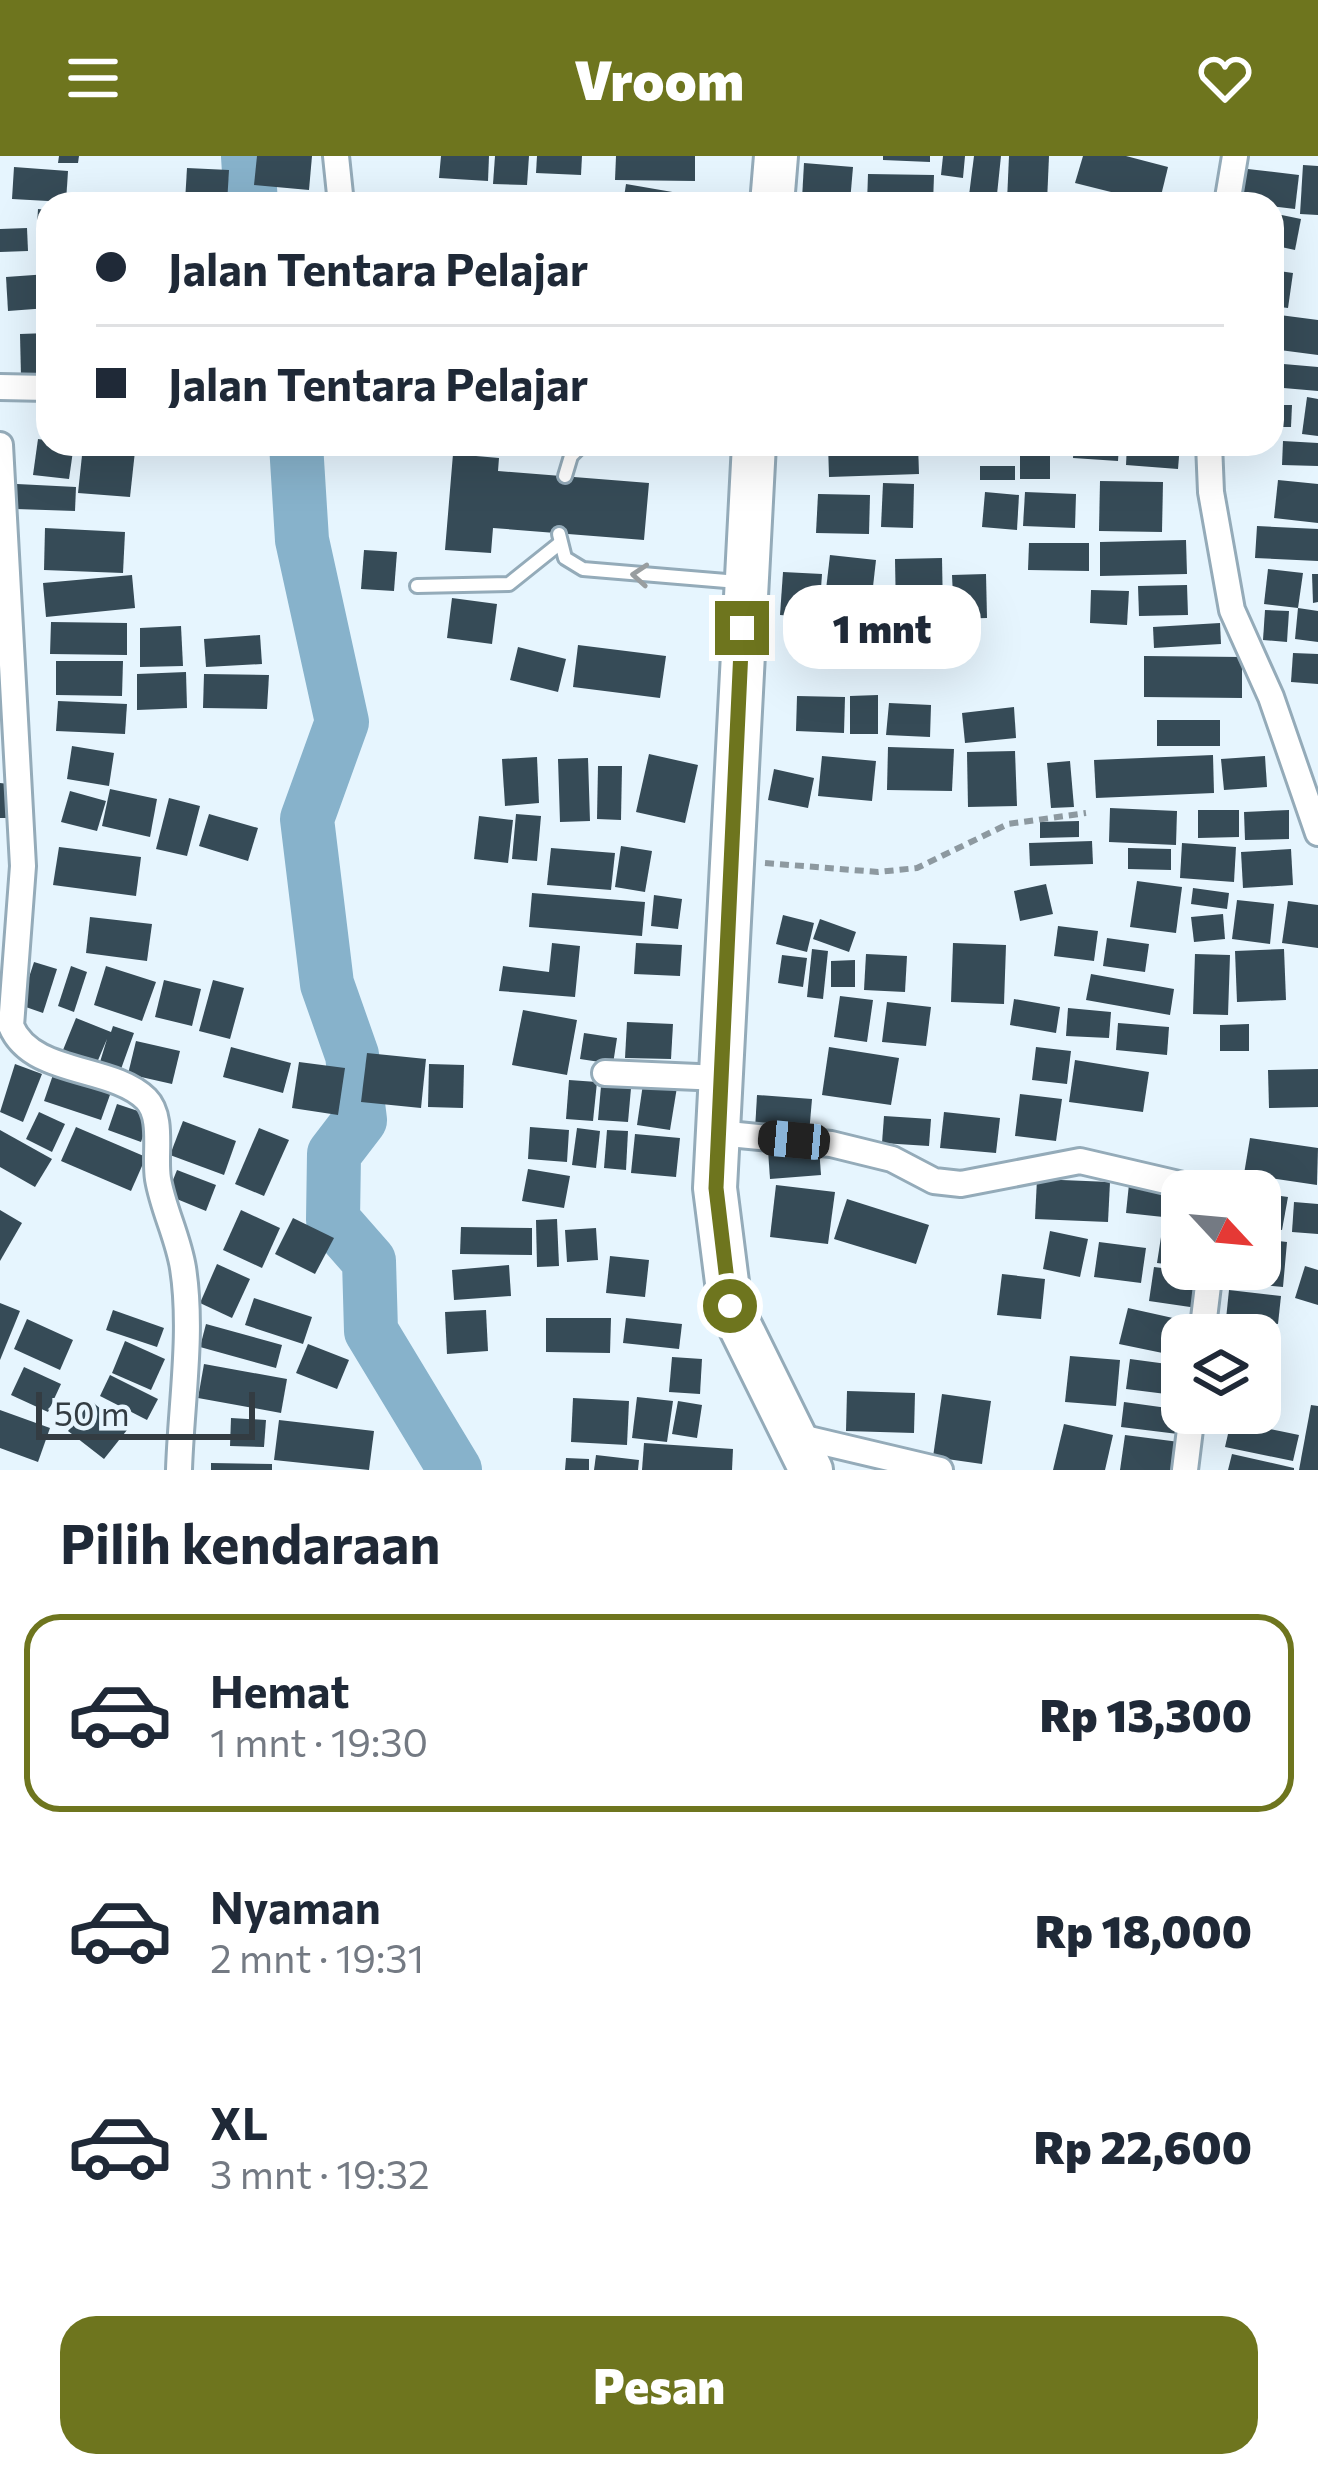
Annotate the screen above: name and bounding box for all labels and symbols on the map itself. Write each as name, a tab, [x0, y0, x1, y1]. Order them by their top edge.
one-way arrow	[630, 562, 649, 588]
callout: 1 mnt	[784, 586, 982, 670]
route end	[715, 601, 769, 655]
car	[757, 1119, 831, 1161]
north arrow	[1161, 1170, 1281, 1290]
route start	[703, 1279, 757, 1333]
scale bar	[36, 1386, 255, 1439]

